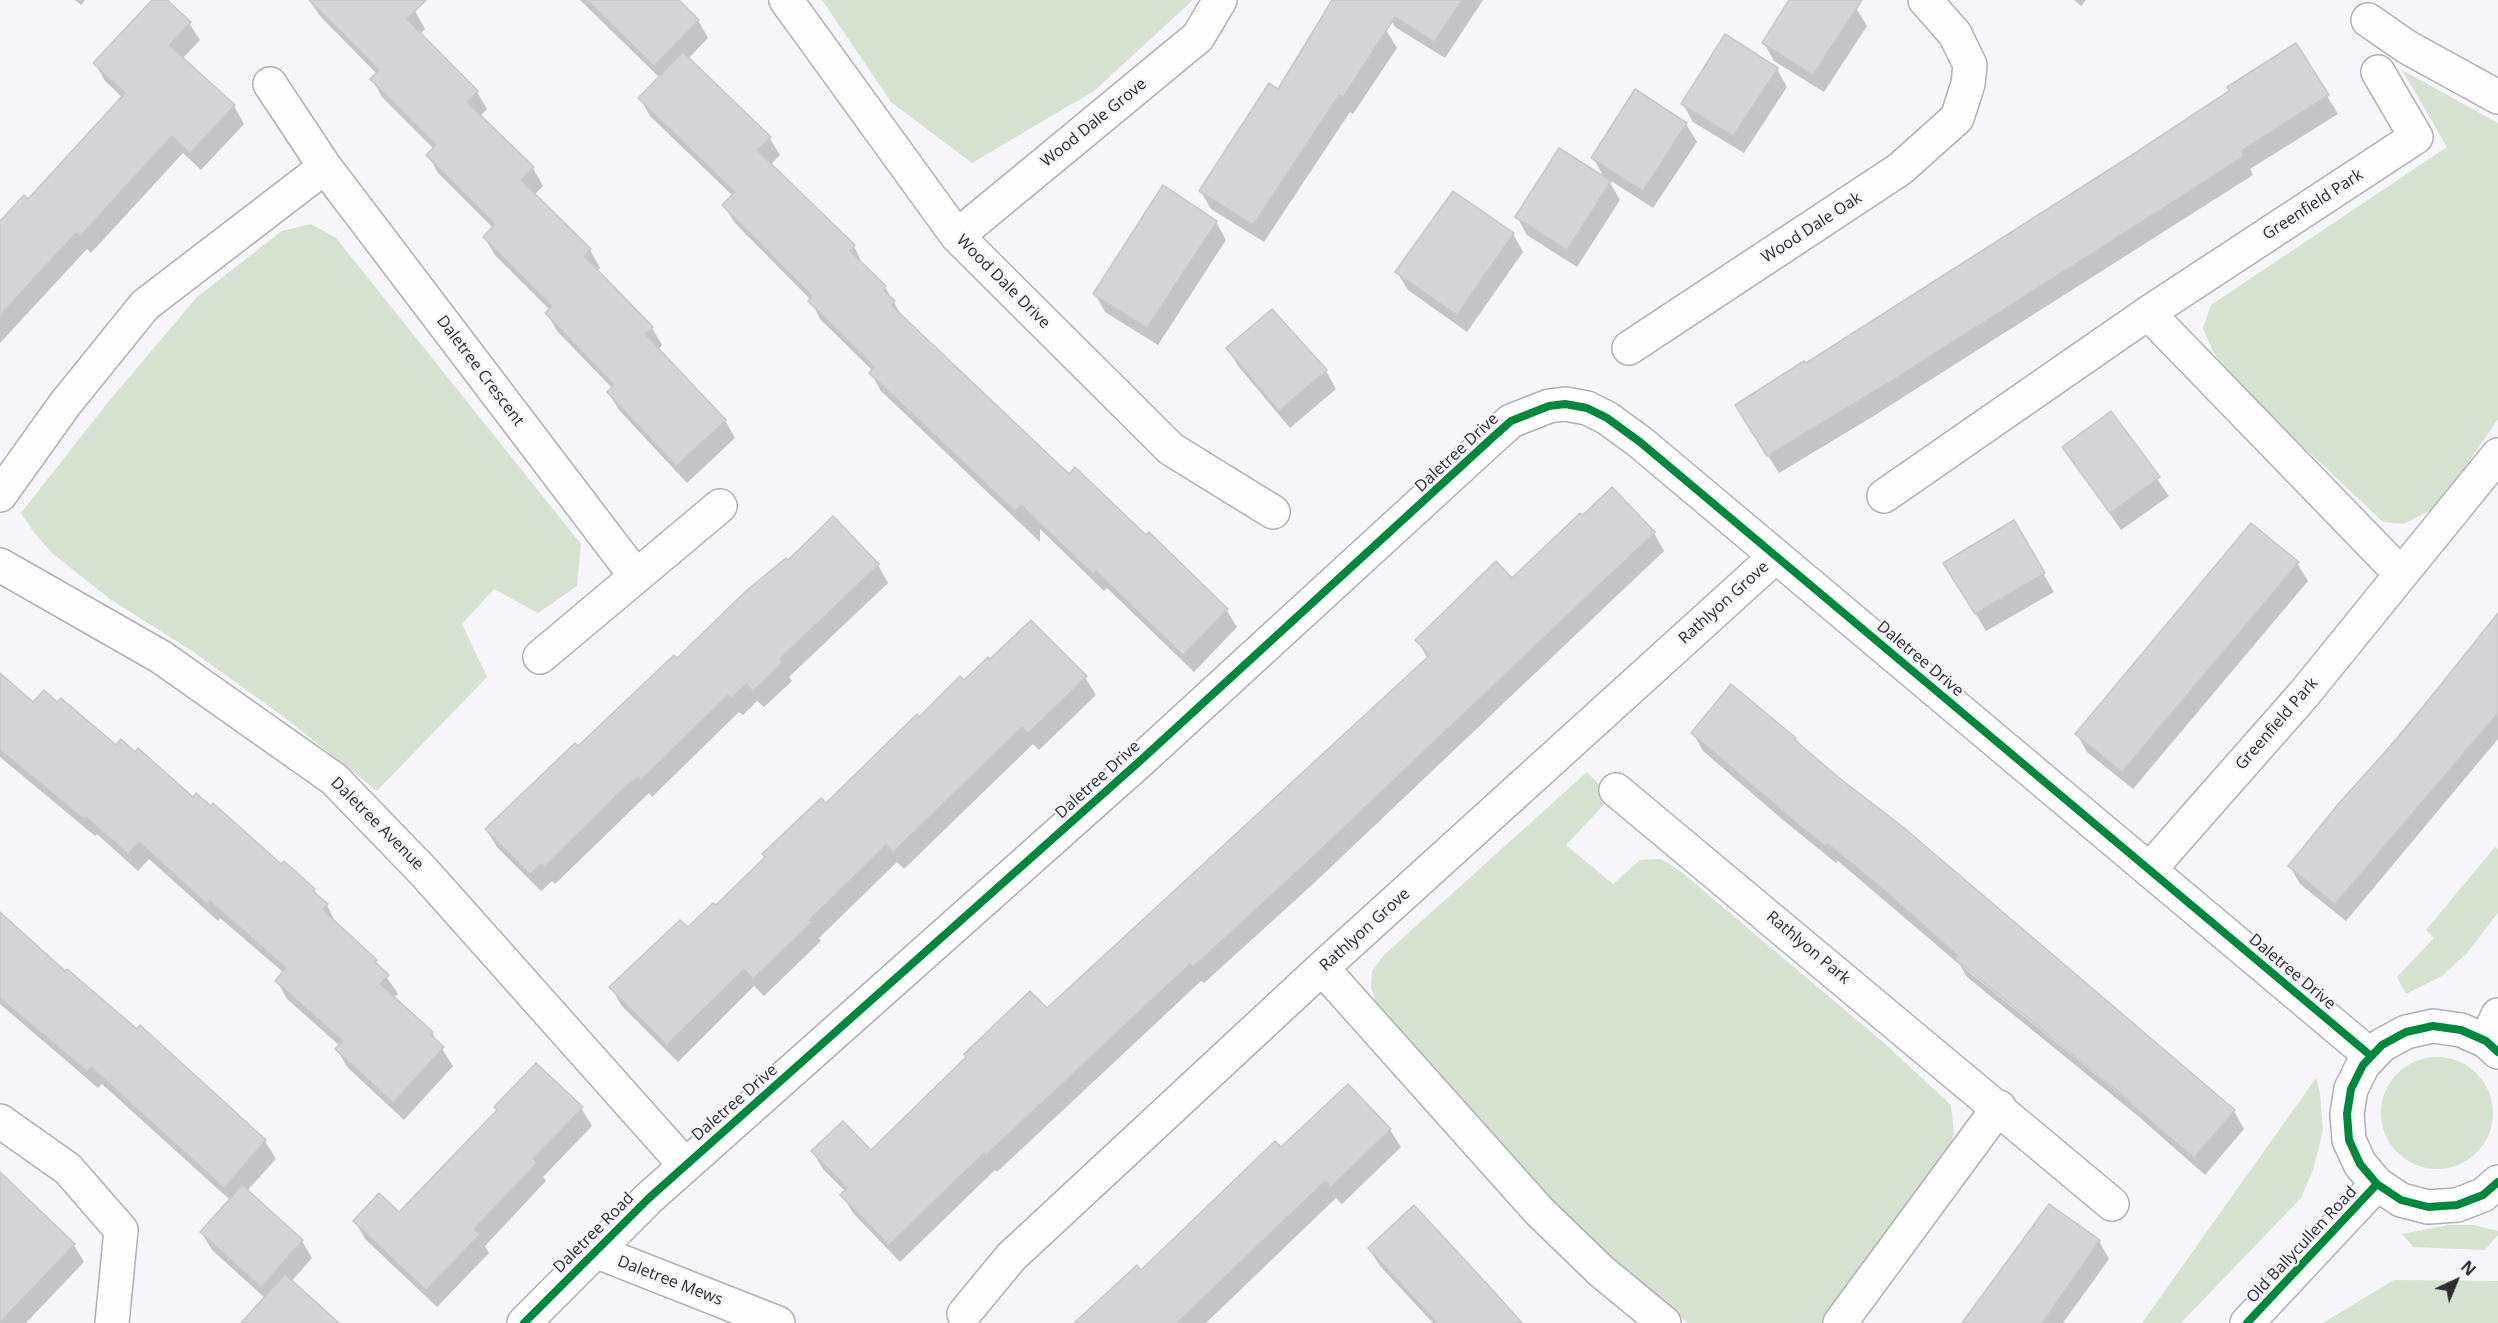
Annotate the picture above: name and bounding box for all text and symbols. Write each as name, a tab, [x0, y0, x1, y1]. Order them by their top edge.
street label: Wood Dale Grove	[1037, 75, 1151, 171]
street label: Greenfield Park	[2259, 165, 2367, 245]
street label: Wood Dale Oak	[1758, 189, 1866, 267]
street label: Wood Dale Drive	[952, 231, 1054, 333]
street label: Daletree Crescent	[432, 312, 528, 430]
street label: Daletree Drive	[1411, 409, 1503, 497]
street label: Rathlyon Grove	[1675, 557, 1773, 649]
street label: Daletree Drive	[1873, 617, 1967, 701]
street label: Greenfield Park	[2232, 674, 2322, 774]
street label: Daletree Drive	[1052, 737, 1144, 823]
street label: Daletree Avenue	[327, 774, 427, 874]
street label: Rathlyon Grove	[1316, 884, 1414, 976]
street label: Rathlyon Park	[1762, 907, 1854, 989]
street label: Daletree Drive	[2245, 930, 2339, 1014]
street label: Daletree Drive	[688, 1061, 782, 1145]
street label: Old Ballycullen Road	[2243, 1183, 2361, 1307]
street label: Daletree Road	[550, 1189, 638, 1277]
north arrow	[2426, 1251, 2486, 1311]
street label: Daletree Mews	[615, 1252, 725, 1310]
text: N	[2456, 1256, 2481, 1280]

